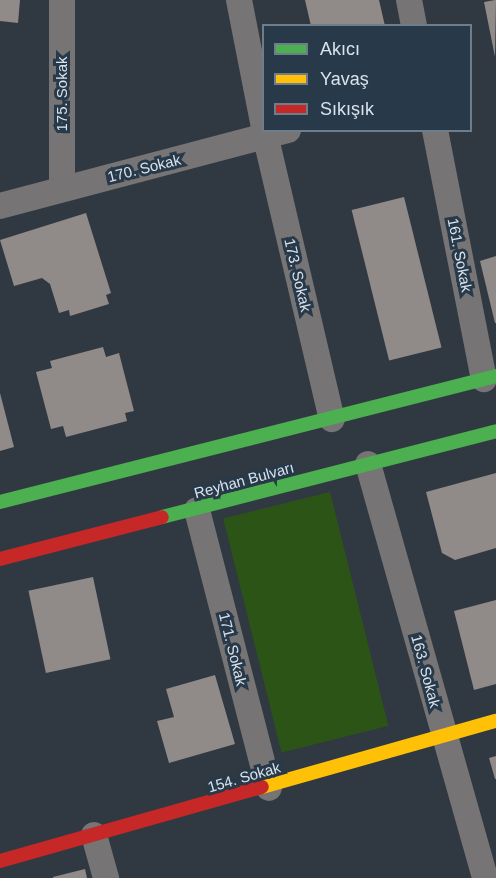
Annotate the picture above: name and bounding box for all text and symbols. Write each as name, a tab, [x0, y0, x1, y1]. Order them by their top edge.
legend	[262, 24, 472, 132]
text: Akıcı	[320, 39, 360, 59]
street label: 175. Sokak	[53, 56, 71, 132]
text: Yavaş	[320, 69, 369, 89]
text: Sıkışık	[320, 99, 374, 119]
street label: 170. Sokak	[105, 150, 183, 186]
street label: 161. Sokak	[444, 216, 476, 294]
street label: 173. Sokak	[281, 236, 315, 314]
street label: Reyhan Bulvarı	[192, 458, 296, 502]
street label: 171. Sokak	[215, 610, 251, 688]
street label: 163. Sokak	[408, 632, 444, 710]
street label: 154. Sokak	[205, 758, 283, 796]

